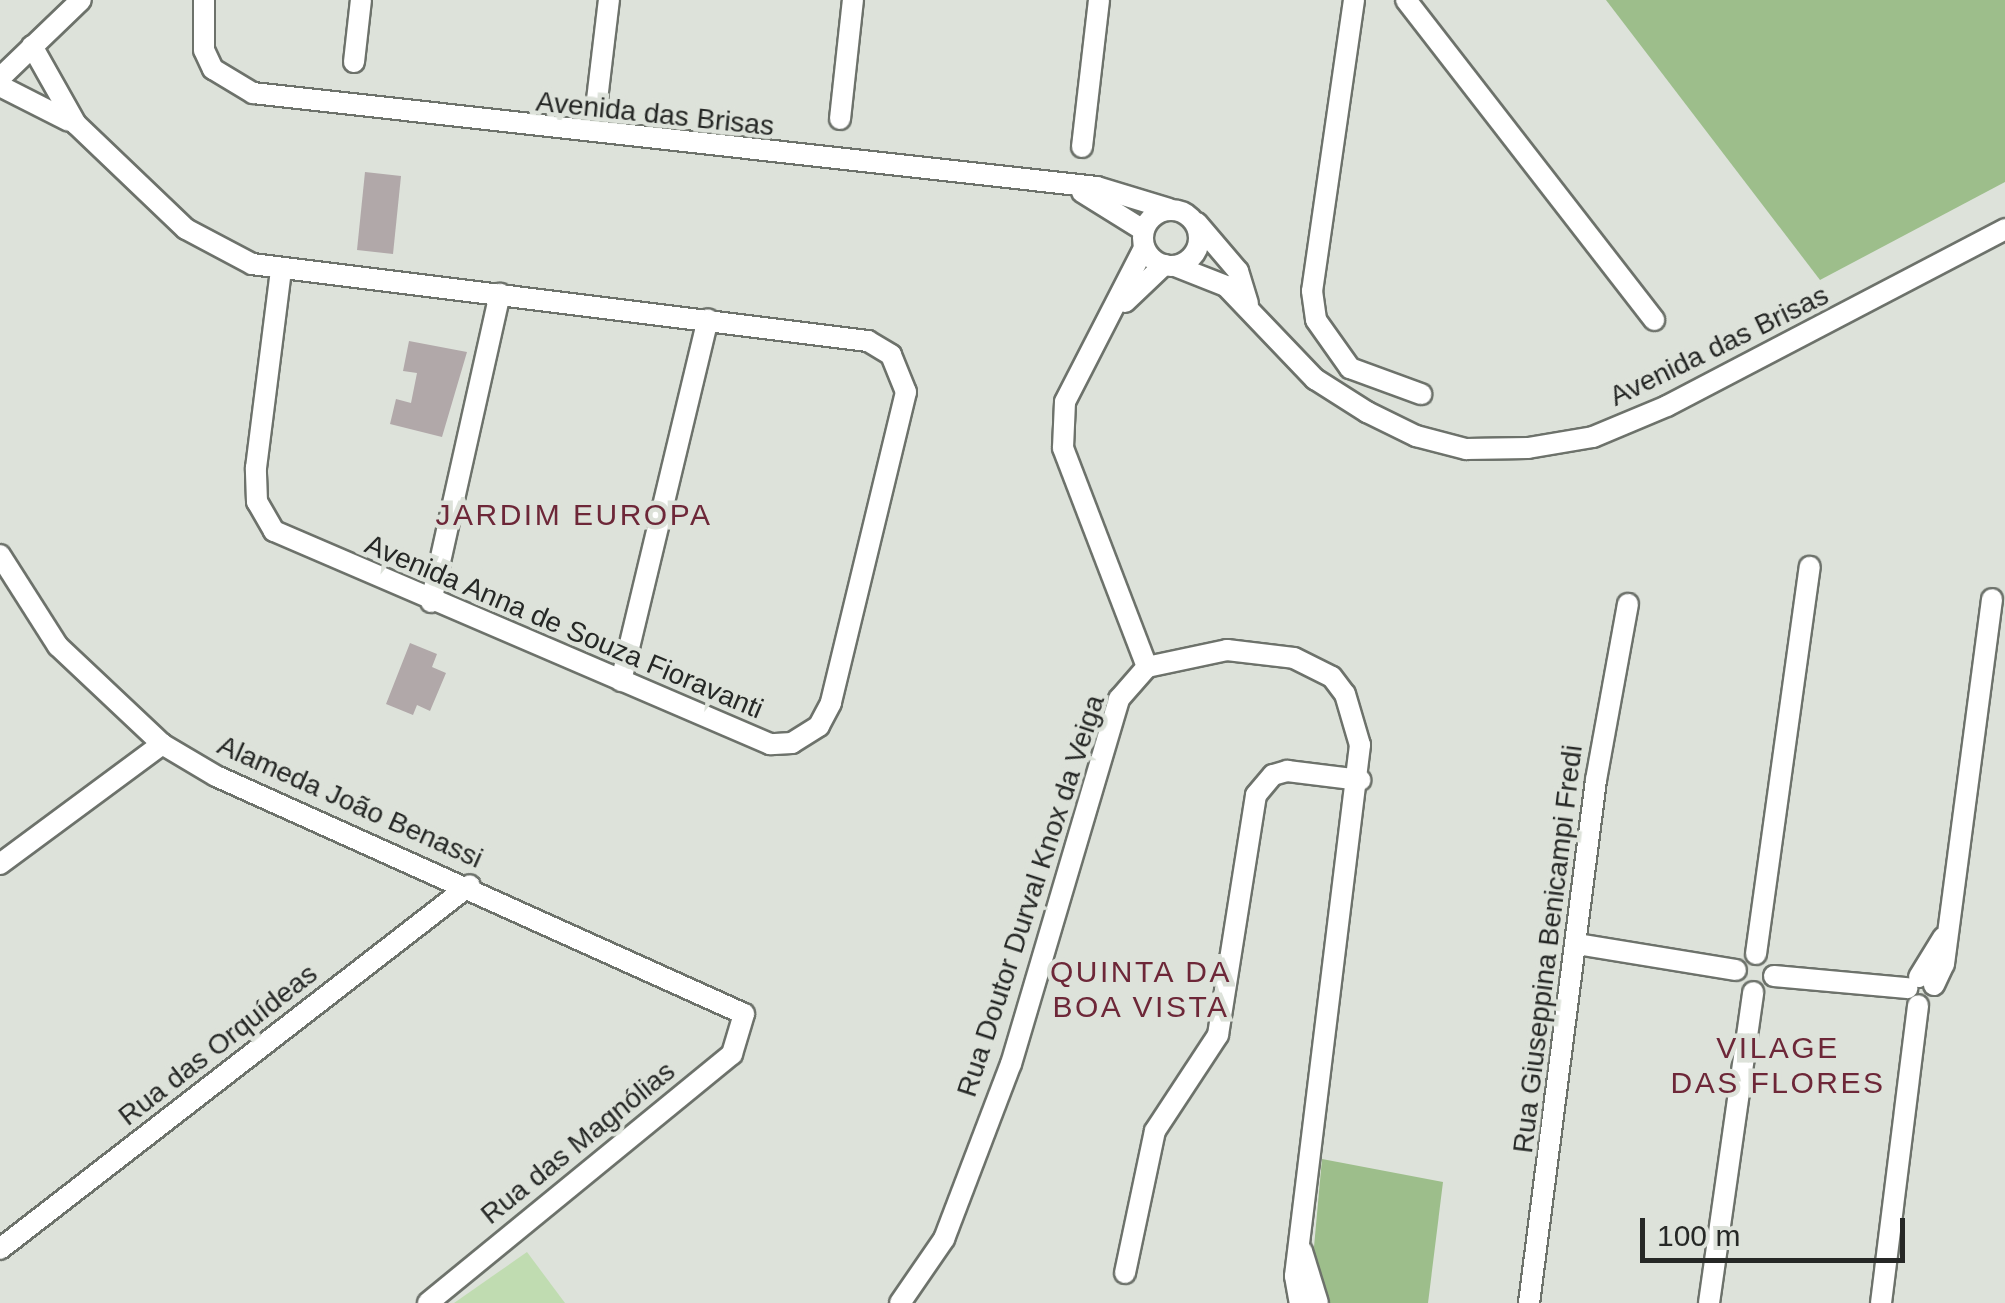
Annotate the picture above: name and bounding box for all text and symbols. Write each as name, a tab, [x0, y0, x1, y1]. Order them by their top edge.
street label: Avenida das Brisas	[534, 85, 776, 143]
street label: Avenida das Brisas	[1604, 278, 1834, 414]
district label: JARDIM EUROPA	[436, 497, 712, 533]
street label: Avenida Anna de Souza Fioravanti	[359, 527, 769, 727]
street label: Rua Doutor Durval Knox da Veiga	[950, 691, 1112, 1101]
street label: Alameda João Benassi	[212, 728, 488, 876]
street label: Rua Giuseppina Benicampi Fredi	[1506, 743, 1590, 1155]
district label: QUINTA DA BOA VISTA	[1049, 954, 1233, 1024]
street label: Rua das Orquídeas	[112, 957, 324, 1133]
district label: VILAGE DAS FLORES	[1670, 1030, 1886, 1100]
street label: Rua das Magnólias	[474, 1055, 682, 1231]
scale bar	[1645, 1198, 1910, 1260]
text: 100 m	[1657, 1219, 1740, 1252]

